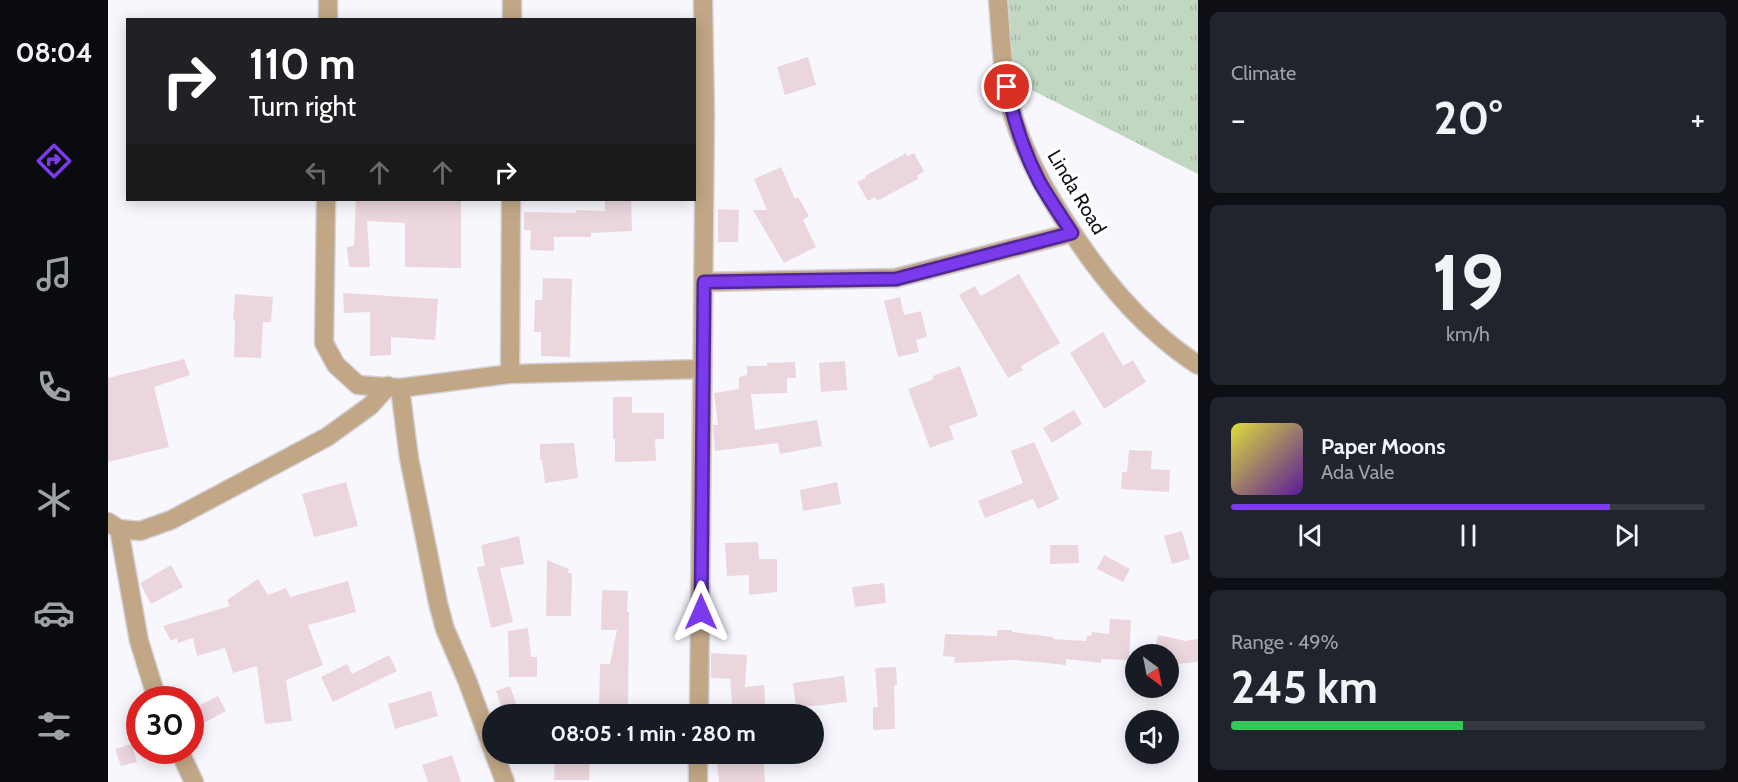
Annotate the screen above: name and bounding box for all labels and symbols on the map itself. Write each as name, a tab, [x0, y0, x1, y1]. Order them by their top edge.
pin	[981, 61, 1032, 112]
street label: Linda Road	[1042, 146, 1112, 238]
position arrow	[669, 580, 733, 644]
north arrow	[1125, 644, 1179, 698]
speed limit sign: 30	[126, 686, 204, 764]

